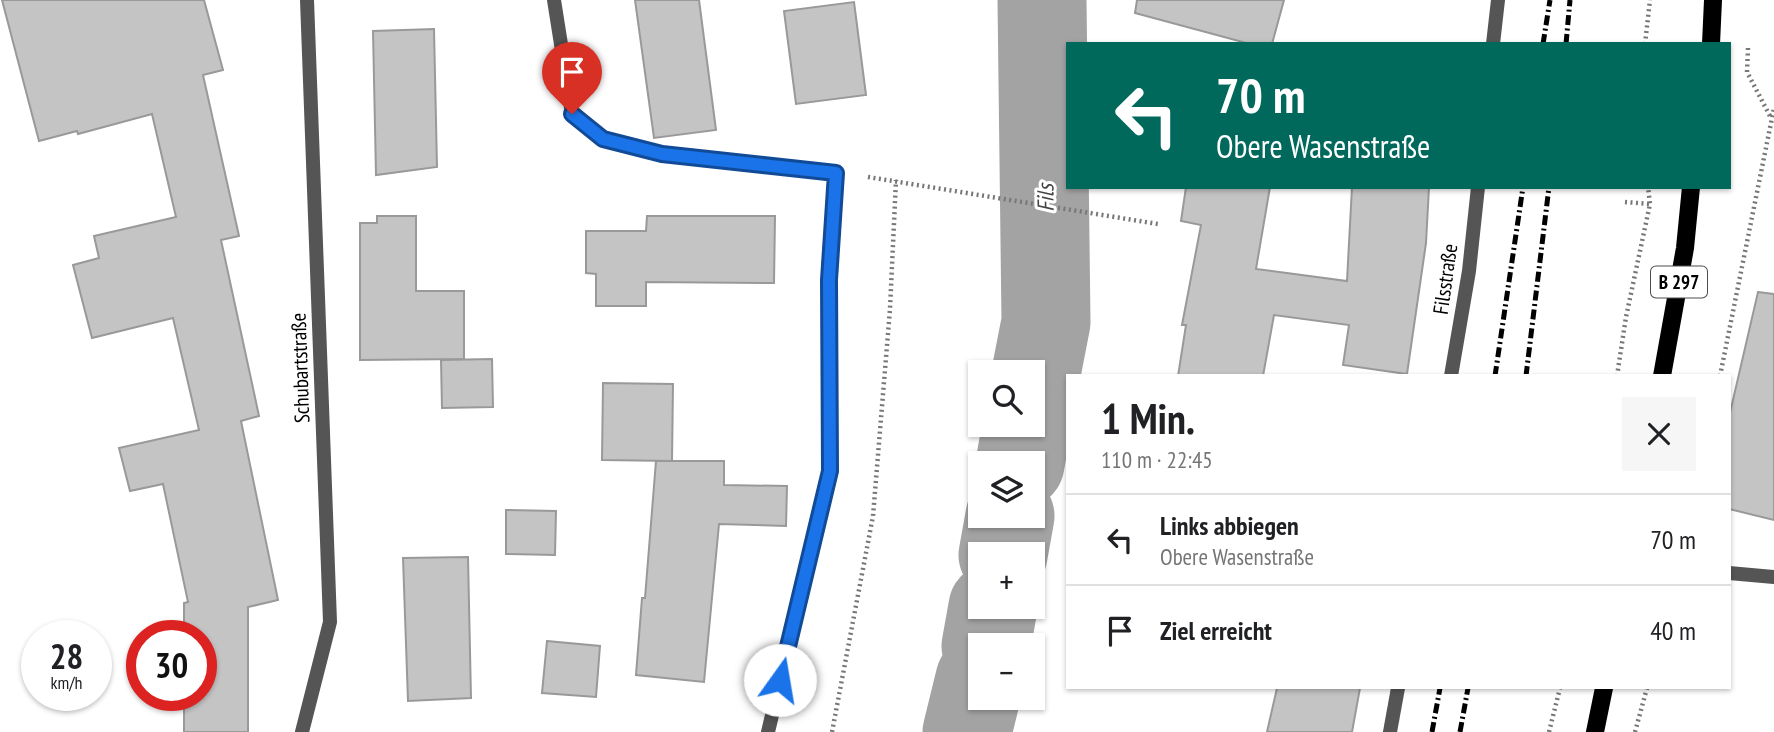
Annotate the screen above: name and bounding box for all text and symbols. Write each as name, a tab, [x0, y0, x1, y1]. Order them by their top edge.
pin	[542, 42, 602, 114]
icon: arrive	[553, 53, 591, 91]
text: 70 m	[1216, 63, 1305, 127]
icon: left	[1101, 70, 1192, 161]
text: Obere Wasenstraße	[1216, 125, 1430, 167]
water label: Fils	[1030, 182, 1060, 212]
street label: Filsstraße	[1427, 242, 1463, 316]
road number: B 297	[1651, 266, 1707, 298]
street label: Schubartstraße	[285, 312, 315, 424]
map controls	[968, 360, 1045, 710]
button: search	[968, 360, 1045, 437]
text: 1 Min.	[1101, 391, 1195, 446]
button: close	[1622, 397, 1696, 471]
text: 110 m · 22:45	[1101, 445, 1213, 474]
button: layers	[968, 451, 1045, 528]
text: Links abbiegen	[1160, 509, 1299, 542]
icon: left	[1101, 521, 1139, 559]
text: 70 m	[1650, 523, 1696, 556]
button: +	[968, 542, 1045, 619]
text: Obere Wasenstraße	[1160, 542, 1314, 571]
icon: arrive	[1101, 612, 1139, 650]
text: Ziel erreicht	[1160, 614, 1272, 647]
text: 40 m	[1650, 614, 1696, 647]
speed limit sign: 30	[126, 620, 217, 711]
text: 28	[50, 633, 83, 679]
button: −	[968, 633, 1045, 710]
position arrow	[743, 643, 817, 717]
text: km/h	[51, 671, 82, 694]

